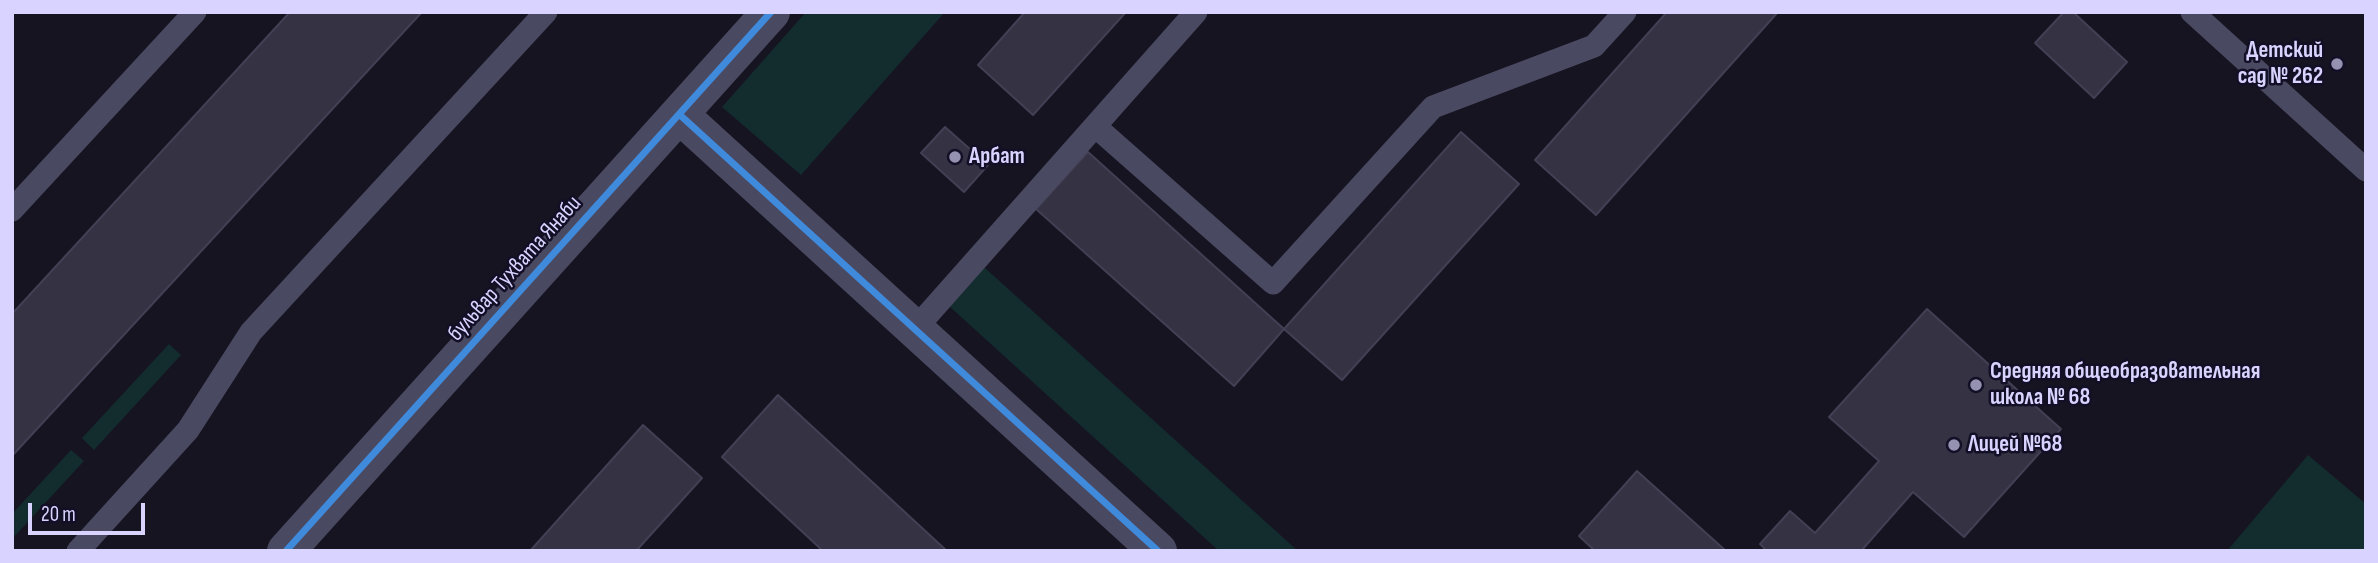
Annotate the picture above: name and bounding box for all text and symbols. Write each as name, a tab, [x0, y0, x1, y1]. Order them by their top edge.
place label: Детский сад № 262	[2238, 37, 2323, 91]
marker: Детский сад № 262	[2329, 56, 2345, 72]
place label: Арбат	[969, 143, 1025, 171]
marker: Арбат	[947, 149, 963, 165]
street label: бульвар Тухвата Янаби	[442, 191, 588, 347]
place label: Средняя общеобразовательная школа № 68	[1990, 358, 2260, 412]
marker: Средняя общеобразовательная школа № 68	[1968, 377, 1984, 393]
place label: Лицей №68	[1968, 431, 2062, 459]
marker: Лицей №68	[1946, 437, 1962, 453]
scale bar	[32, 490, 149, 534]
text: 20 m	[41, 502, 76, 527]

